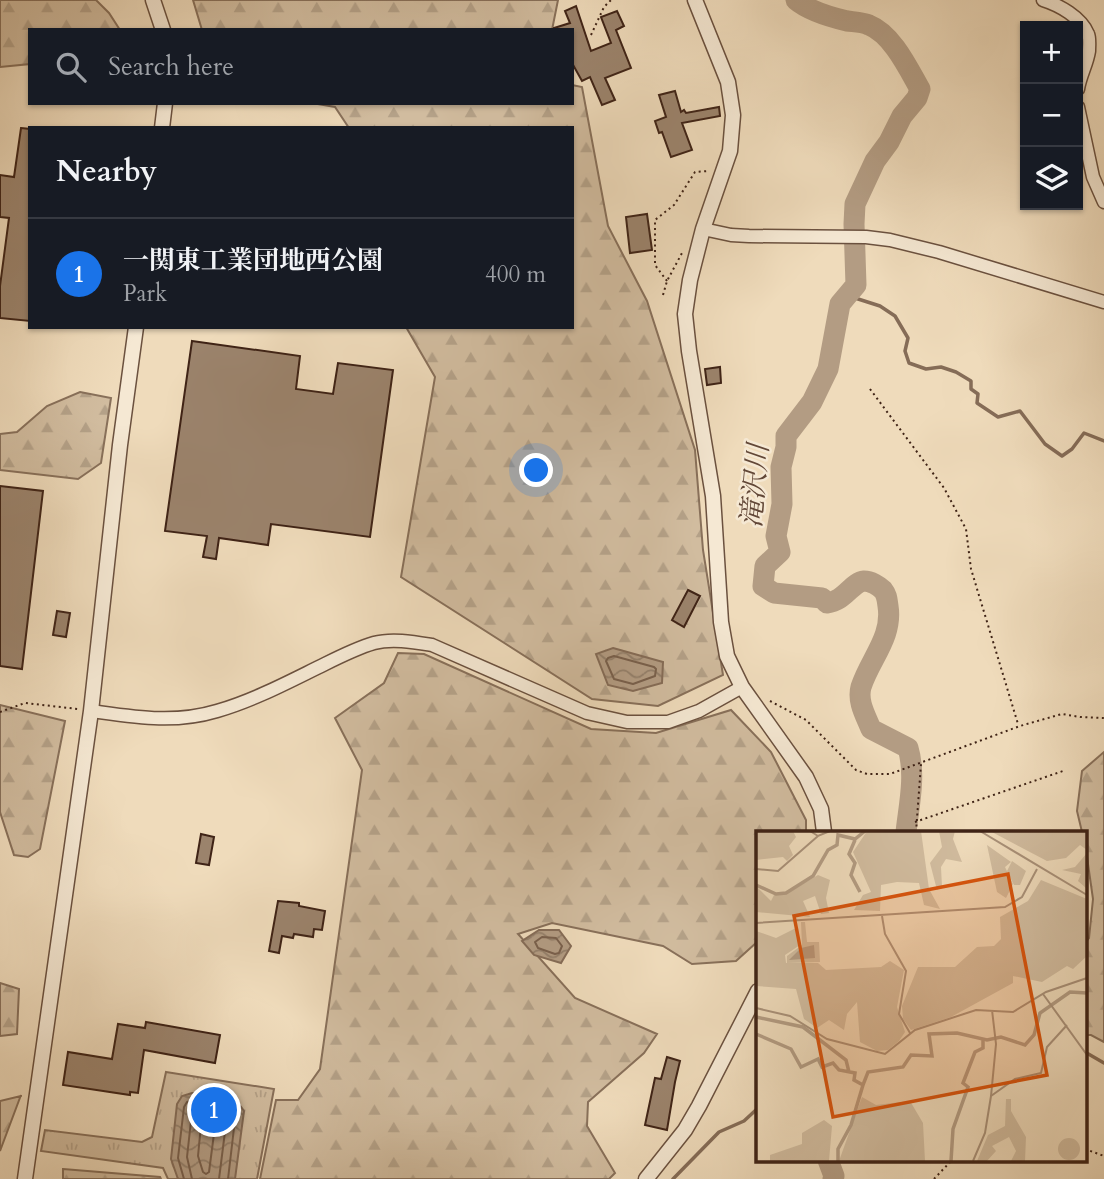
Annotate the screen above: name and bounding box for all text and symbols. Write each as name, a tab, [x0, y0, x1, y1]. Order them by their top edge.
map controls	[1020, 21, 1083, 210]
button: +	[1020, 21, 1083, 84]
search box	[28, 28, 574, 105]
icon: search	[52, 48, 90, 86]
text: Search here	[108, 49, 234, 84]
button: −	[1020, 84, 1083, 147]
button: layers	[1020, 147, 1083, 210]
text: Nearby	[56, 151, 157, 192]
text: 一関東工業団地西公園	[123, 243, 383, 278]
text: 1	[73, 259, 85, 290]
text: 400 m	[485, 259, 546, 290]
text: Park	[123, 278, 167, 309]
water label: 滝沢川	[732, 440, 778, 530]
your location	[519, 453, 553, 487]
inset map	[756, 831, 1086, 1162]
pin: 1	[191, 1084, 237, 1136]

